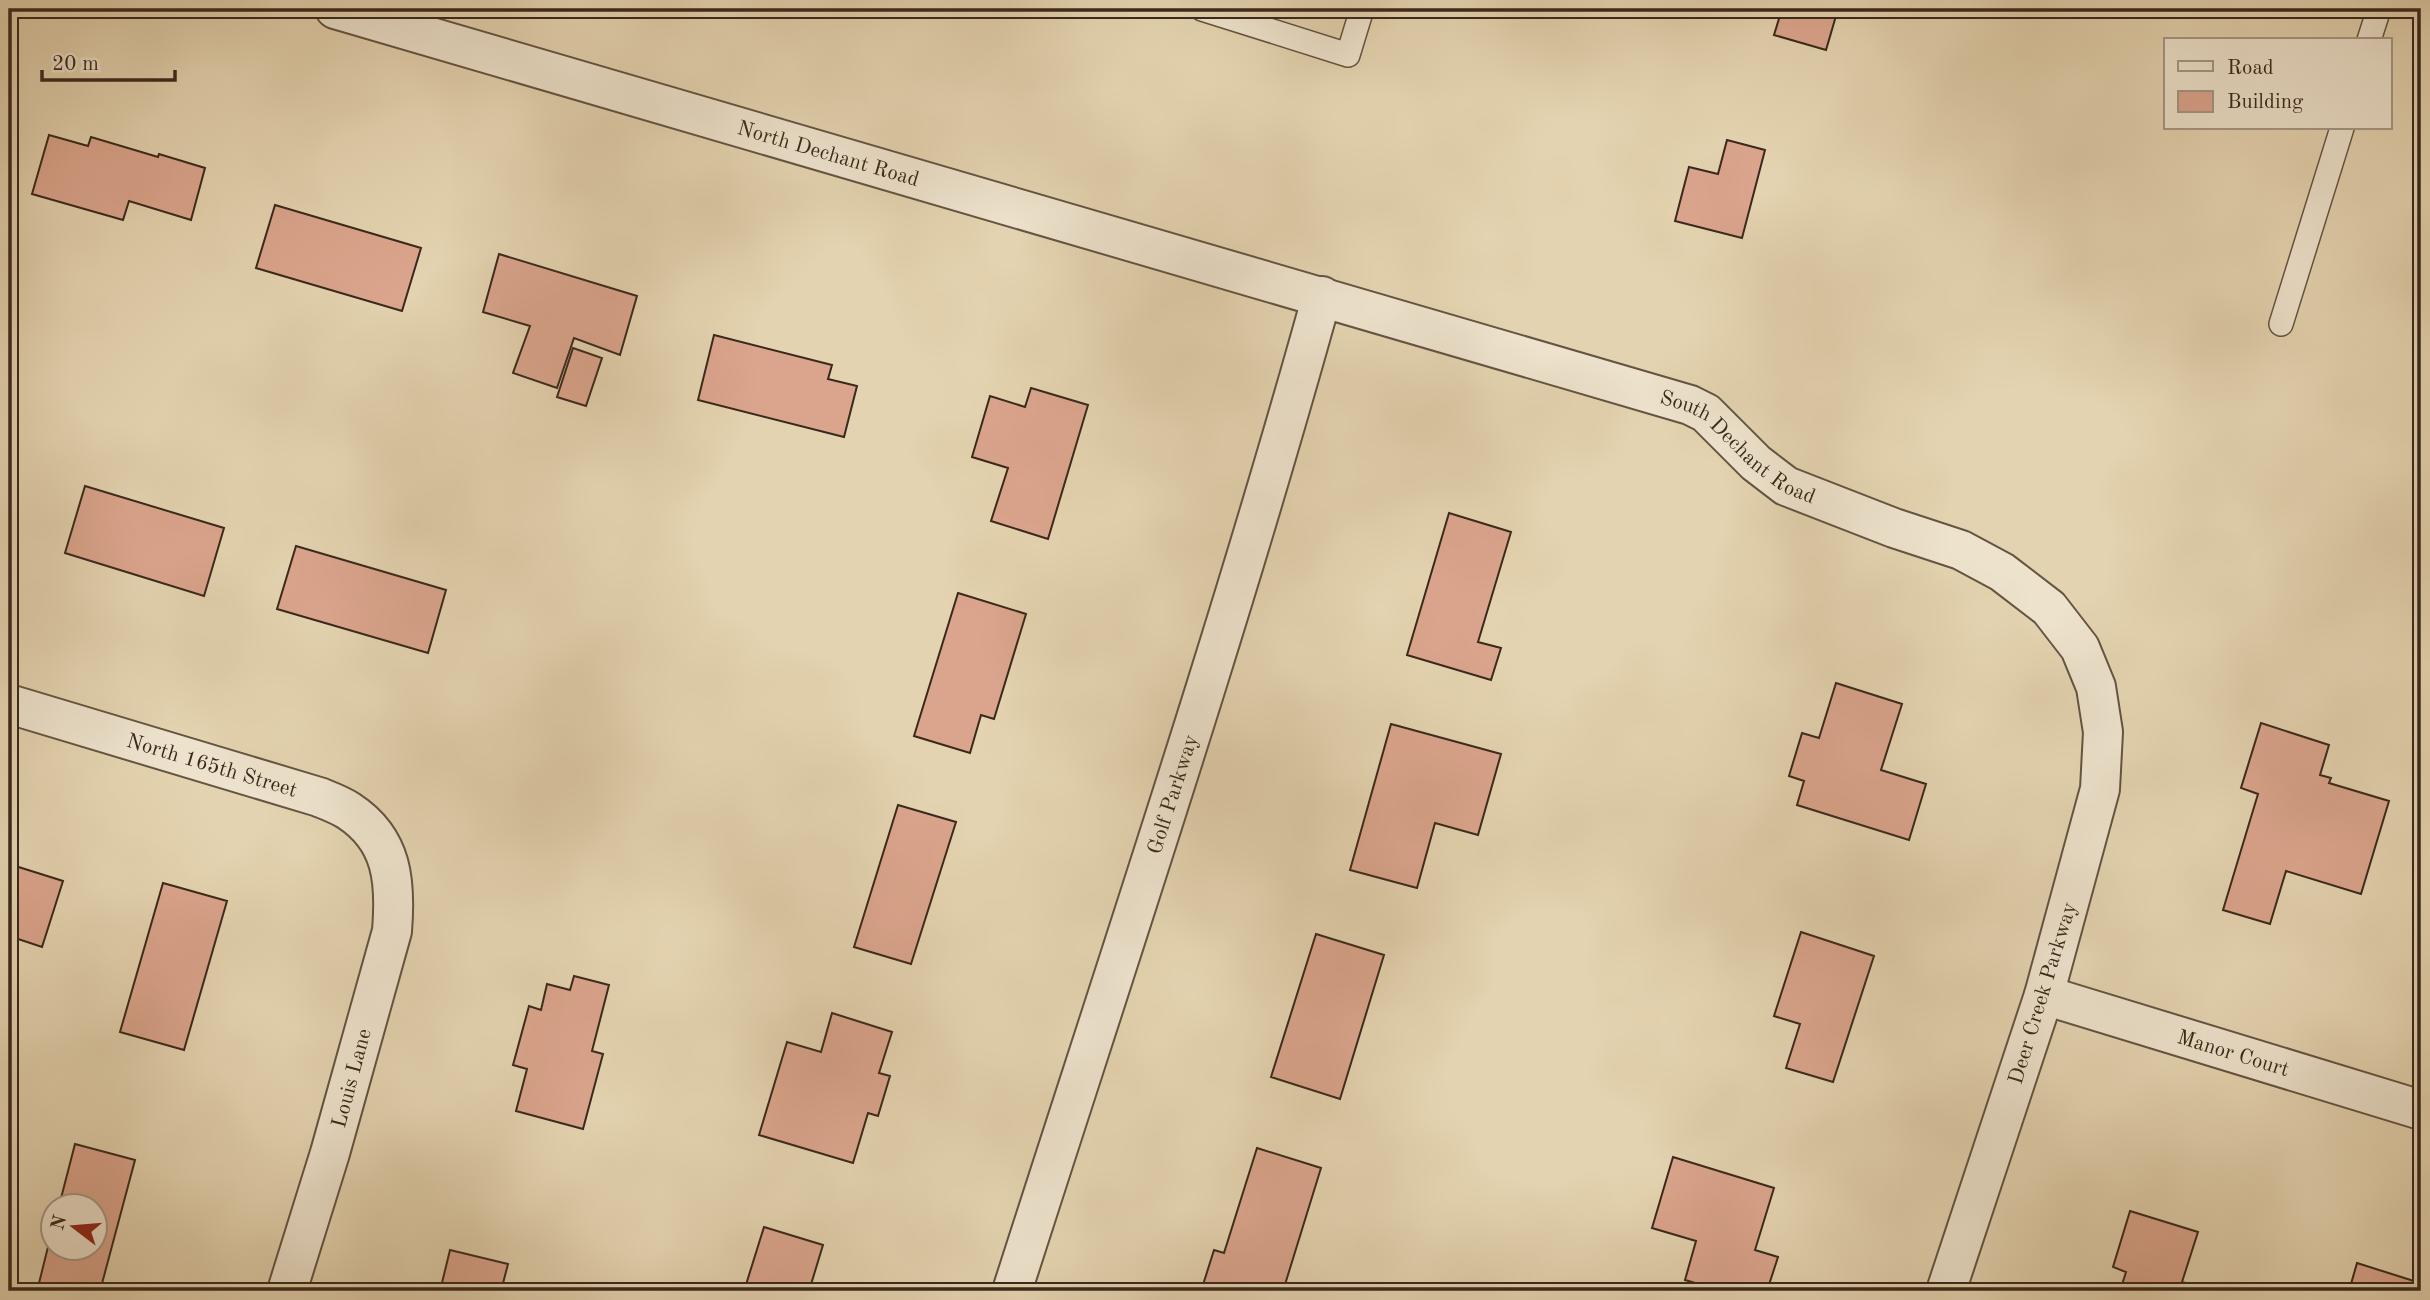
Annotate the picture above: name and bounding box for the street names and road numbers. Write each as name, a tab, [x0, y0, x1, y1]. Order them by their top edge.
street label: North Dechant Road	[735, 118, 921, 191]
street label: South Dechant Road	[1657, 388, 1818, 508]
street label: North 165th Street	[124, 731, 299, 802]
street label: Golf Parkway	[1145, 732, 1202, 857]
street label: Deer Creek Parkway	[2006, 900, 2081, 1087]
street label: Louis Lane	[329, 1026, 376, 1130]
street label: Manor Court	[2174, 1027, 2291, 1081]

